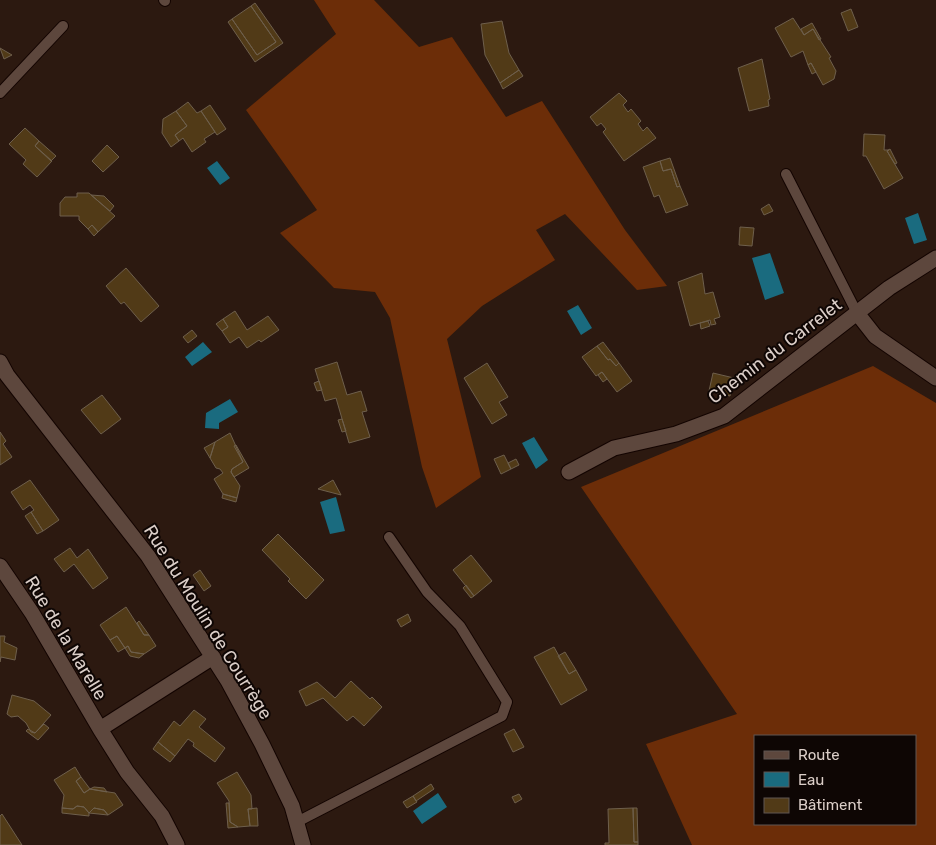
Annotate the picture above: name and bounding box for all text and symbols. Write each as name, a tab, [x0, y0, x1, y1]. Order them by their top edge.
street label: Chemin du Carrelet	[704, 294, 846, 408]
street label: Rue du Moulin de Courrège	[139, 521, 277, 723]
street label: Rue de la Marelle	[20, 572, 112, 704]
legend	[754, 735, 916, 825]
text: Route	[798, 746, 840, 764]
text: Eau	[798, 771, 824, 789]
text: Bâtiment	[798, 796, 862, 814]

